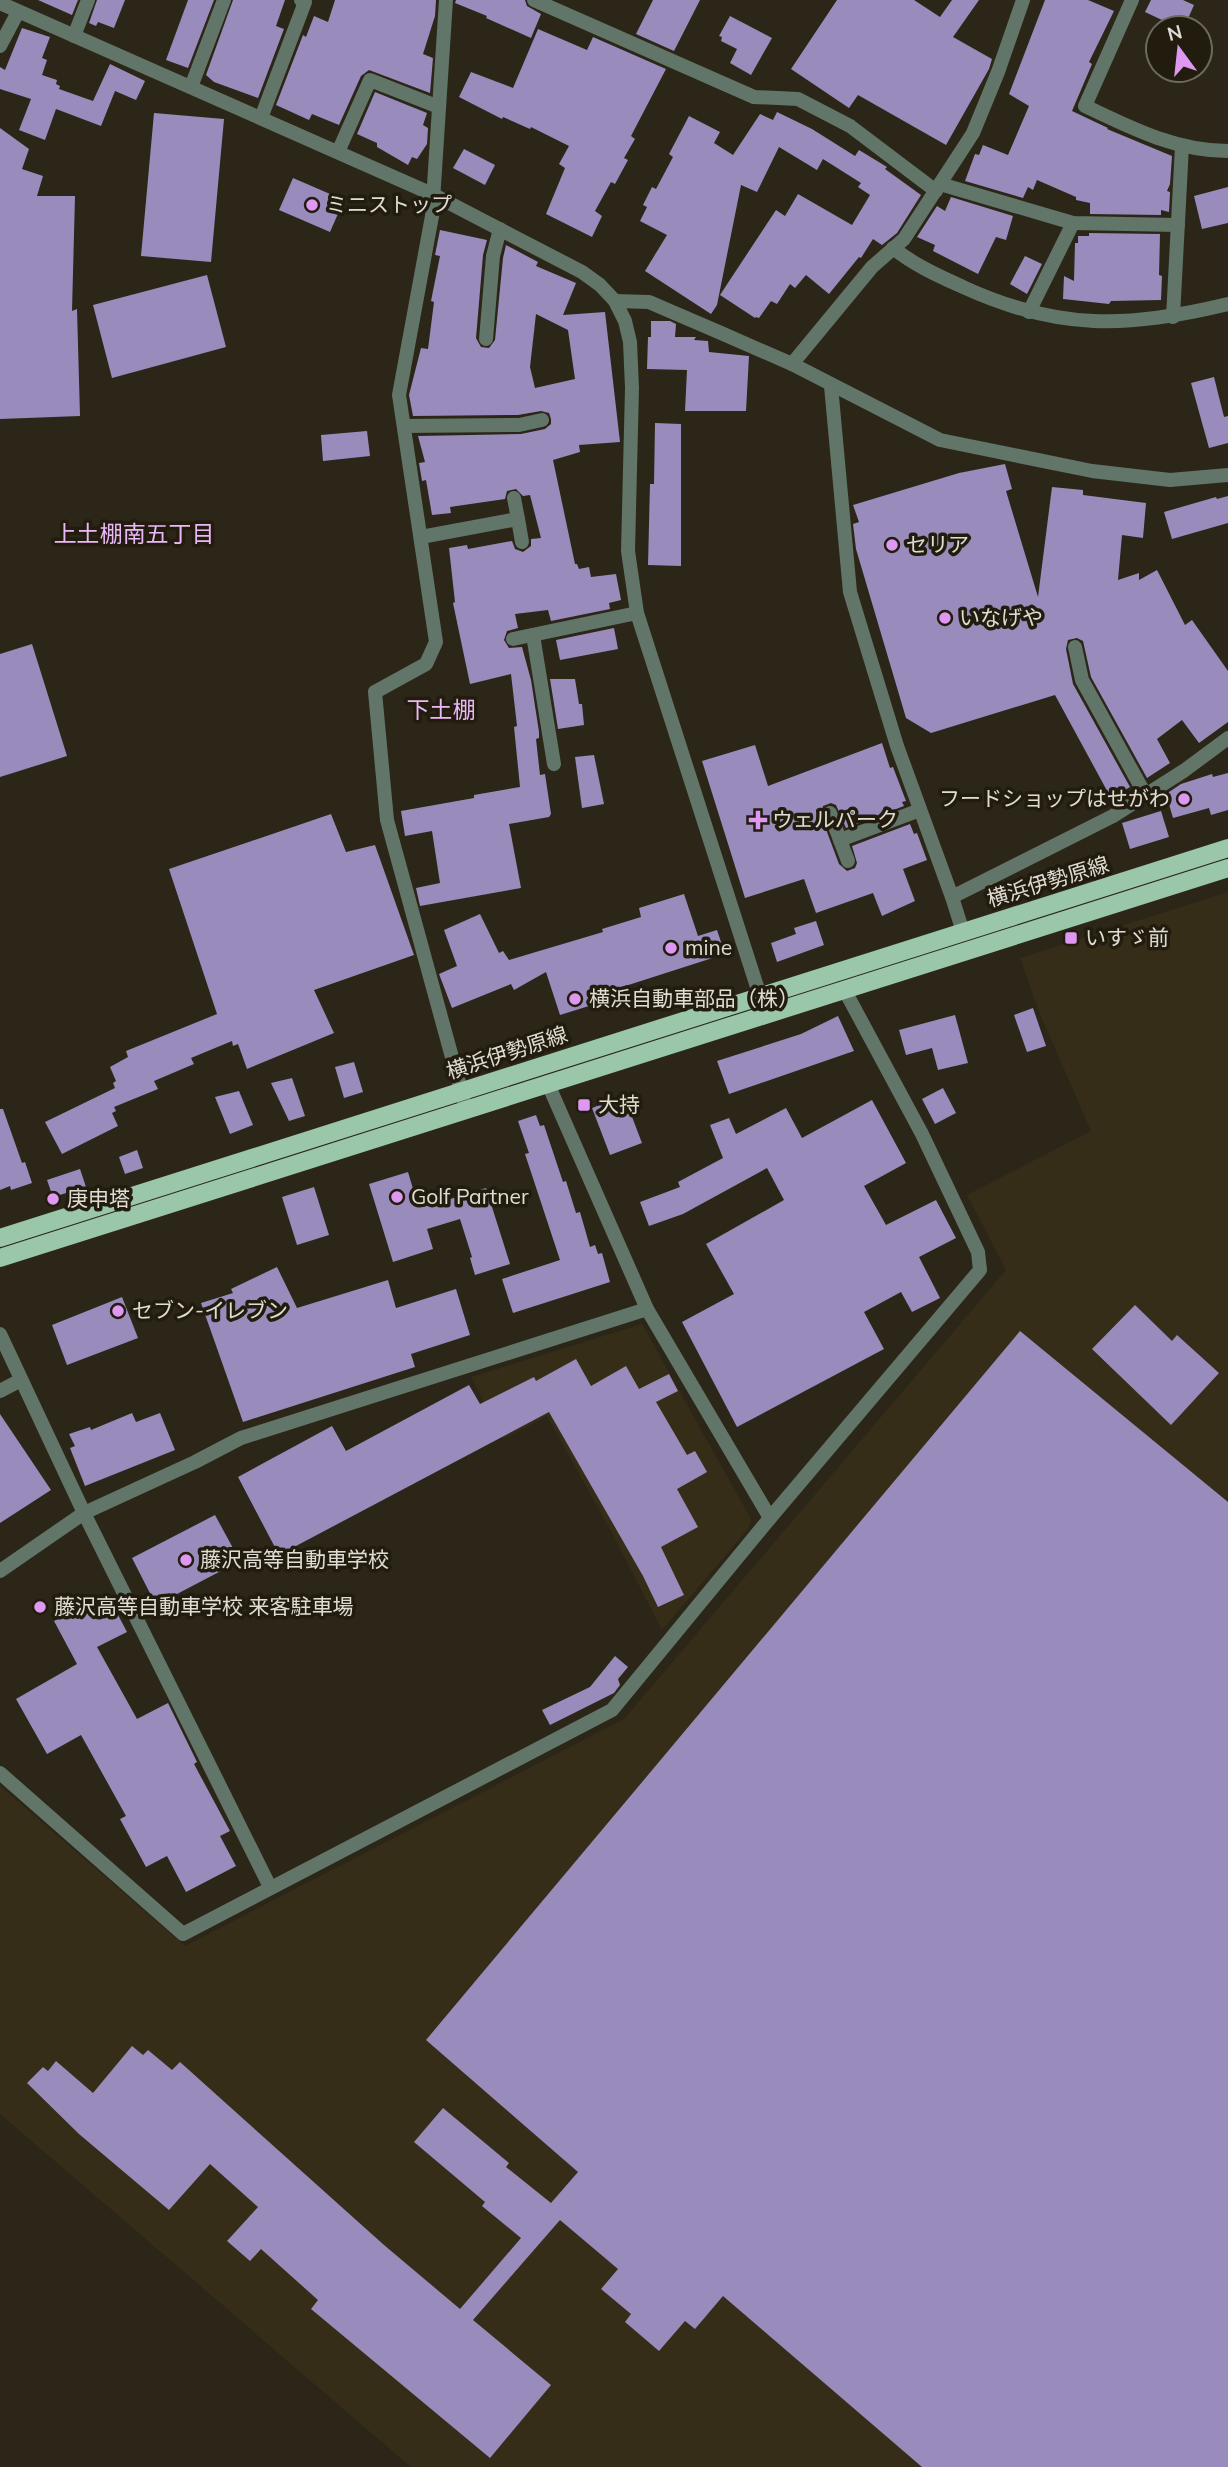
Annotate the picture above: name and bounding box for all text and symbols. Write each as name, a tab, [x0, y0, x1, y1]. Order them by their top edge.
north arrow	[1144, 14, 1214, 84]
text: N	[1165, 19, 1185, 46]
place label: ミニストップ	[326, 191, 452, 217]
marker: ミニストップ	[304, 197, 320, 213]
district label: 上土棚南五丁目	[54, 519, 215, 548]
place label: セリア	[906, 531, 969, 557]
marker: セリア	[884, 537, 900, 553]
place label: いなげや	[959, 604, 1043, 630]
marker: いなげや	[937, 610, 953, 626]
district label: 下土棚	[407, 695, 476, 724]
place label: フードショップはせがわ	[939, 785, 1170, 811]
marker: フードショップはせがわ	[1176, 791, 1192, 807]
place label: ウェルパーク	[772, 806, 898, 832]
marker: ウェルパーク	[750, 812, 766, 828]
street label: 横浜伊勢原線	[984, 850, 1112, 912]
place label: いすゞ前	[1085, 924, 1169, 950]
marker: いすゞ前	[1063, 930, 1079, 946]
place label: mine	[685, 934, 732, 960]
marker: mine	[663, 940, 679, 956]
place label: 横浜自動車部品（株）	[589, 985, 799, 1011]
marker: 横浜自動車部品（株）	[567, 991, 583, 1007]
street label: 横浜伊勢原線	[443, 1020, 571, 1084]
place label: 大持	[598, 1091, 640, 1117]
marker: 大持	[576, 1097, 592, 1113]
place label: Golf Partner	[411, 1183, 529, 1209]
place label: 庚申塔	[67, 1185, 130, 1211]
marker: Golf Partner	[389, 1189, 405, 1205]
marker: 庚申塔	[45, 1191, 61, 1207]
place label: セブン-イレブン	[132, 1297, 288, 1323]
marker: セブン-イレブン	[110, 1303, 126, 1319]
place label: 藤沢高等自動車学校	[200, 1546, 389, 1572]
marker: 藤沢高等自動車学校	[178, 1552, 194, 1568]
place label: 藤沢高等自動車学校 来客駐車場	[54, 1593, 353, 1619]
marker: 藤沢高等自動車学校 来客駐車場	[32, 1599, 48, 1615]

